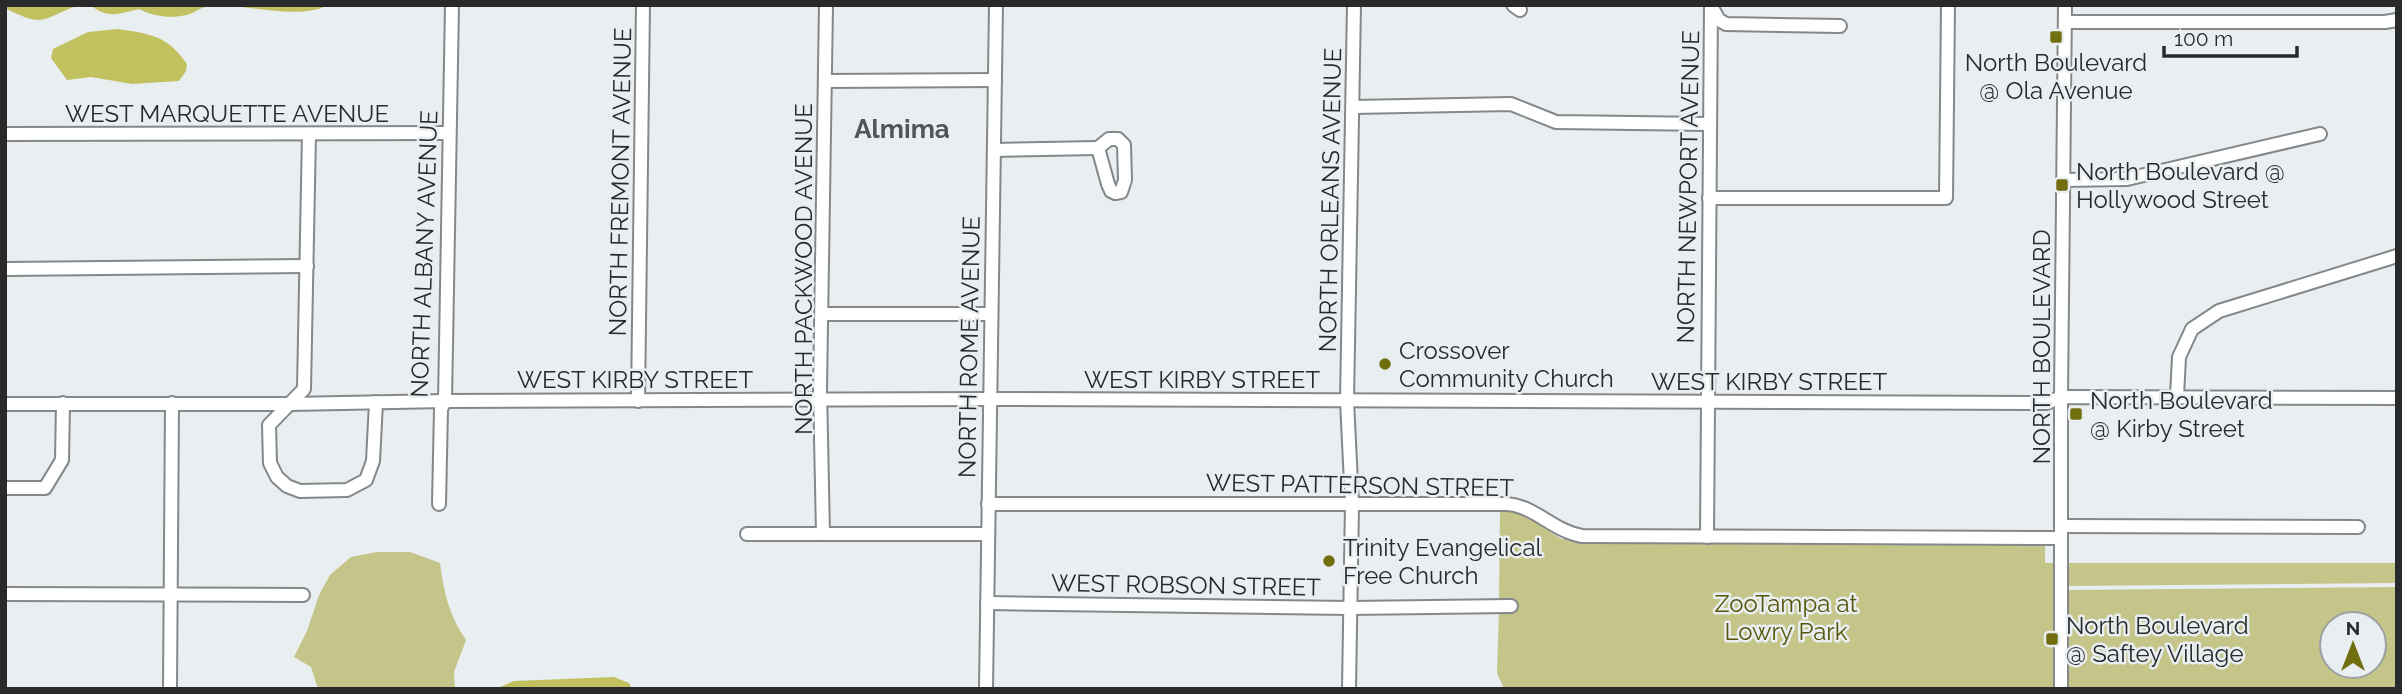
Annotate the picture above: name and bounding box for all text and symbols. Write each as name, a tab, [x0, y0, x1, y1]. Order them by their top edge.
scale bar	[2164, 14, 2297, 58]
text: 100 m	[2174, 26, 2233, 51]
street label: NORTH FREMONT AVENUE	[603, 27, 637, 337]
marker: North Boulevard @ Ola Avenue	[2048, 29, 2064, 45]
street label: NORTH NEWPORT AVENUE	[1671, 30, 1705, 344]
street label: NORTH ORLEANS AVENUE	[1313, 48, 1347, 352]
place label: North Boulevard @ Ola Avenue	[1965, 48, 2147, 105]
street label: WEST MARQUETTE AVENUE	[65, 99, 389, 128]
street label: NORTH PACKWOOD AVENUE	[789, 103, 818, 435]
street label: NORTH ALBANY AVENUE	[404, 110, 444, 398]
district label: Almima	[854, 114, 950, 144]
place label: North Boulevard @ Hollywood Street	[2076, 157, 2285, 214]
marker: North Boulevard @ Hollywood Street	[2054, 177, 2070, 193]
street label: NORTH ROME AVENUE	[952, 216, 986, 478]
street label: NORTH BOULEVARD	[2027, 229, 2056, 465]
place label: Crossover Community Church	[1399, 336, 1614, 393]
marker: Crossover Community Church	[1377, 356, 1393, 372]
street label: WEST KIRBY STREET	[517, 365, 753, 394]
street label: WEST KIRBY STREET	[1084, 365, 1320, 394]
street label: WEST KIRBY STREET	[1651, 367, 1887, 396]
place label: North Boulevard @ Kirby Street	[2090, 386, 2273, 443]
marker: North Boulevard @ Kirby Street	[2068, 406, 2084, 422]
street label: WEST PATTERSON STREET	[1206, 468, 1515, 502]
place label: Trinity Evangelical Free Church	[1343, 533, 1543, 590]
marker: Trinity Evangelical Free Church	[1321, 553, 1337, 569]
street label: WEST ROBSON STREET	[1051, 568, 1322, 602]
park label: ZooTampa at Lowry Park	[1715, 589, 1857, 646]
north arrow	[2318, 610, 2388, 680]
place label: North Boulevard @ Saftey Village	[2066, 611, 2249, 668]
text: N	[2346, 617, 2360, 639]
marker: North Boulevard @ Saftey Village	[2044, 631, 2060, 647]

